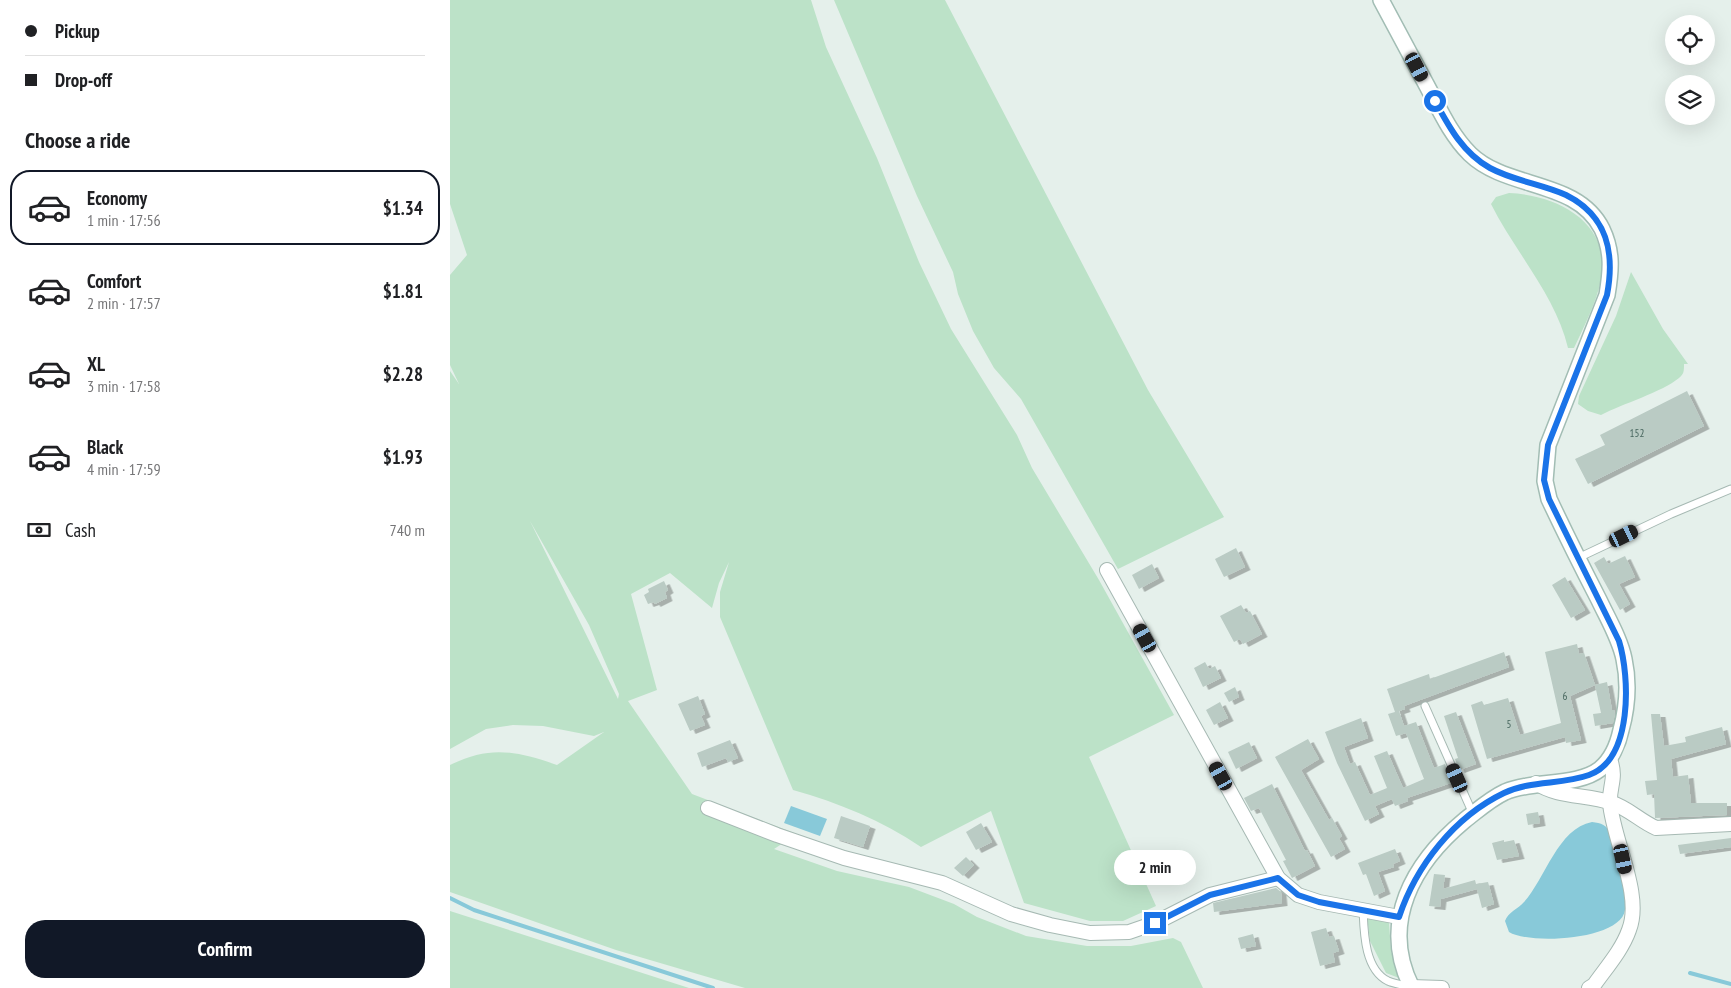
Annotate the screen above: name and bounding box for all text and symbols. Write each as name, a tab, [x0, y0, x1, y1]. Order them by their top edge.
map controls	[1665, 15, 1715, 125]
button: locate	[1665, 15, 1715, 65]
text: Pickup	[55, 19, 100, 43]
car	[1403, 50, 1430, 84]
text: Drop-off	[55, 68, 112, 92]
button: layers	[1665, 75, 1715, 125]
route start	[1424, 90, 1446, 112]
text: Choose a ride	[25, 126, 130, 154]
icon: car	[27, 185, 72, 230]
text: Economy	[87, 186, 147, 210]
text: $1.34	[383, 196, 423, 220]
text: 1 min · 17:56	[87, 210, 161, 230]
icon: car	[27, 268, 72, 313]
text: Comfort	[87, 269, 141, 293]
text: $1.81	[383, 279, 423, 303]
text: 2 min · 17:57	[87, 293, 161, 313]
icon: car	[27, 351, 72, 396]
text: XL	[87, 352, 105, 376]
text: $2.28	[383, 362, 423, 386]
text: 3 min · 17:58	[87, 376, 161, 396]
house number: 152	[1630, 426, 1644, 440]
icon: car	[27, 434, 72, 479]
text: Black	[87, 435, 123, 459]
text: $1.93	[383, 445, 423, 469]
text: 4 min · 17:59	[87, 459, 161, 479]
icon: cash	[25, 516, 53, 544]
text: Cash	[65, 518, 96, 542]
text: 740 m	[390, 520, 425, 540]
car	[1607, 523, 1640, 549]
car	[1131, 621, 1158, 655]
house number: 6	[1563, 689, 1568, 703]
house number: 5	[1507, 717, 1512, 731]
car	[1207, 759, 1234, 793]
car	[1444, 761, 1469, 795]
car	[1612, 843, 1633, 875]
callout: 2 min	[1114, 850, 1196, 886]
text: 2 min	[1139, 857, 1171, 877]
route end	[1144, 912, 1166, 934]
button: Confirm	[25, 920, 425, 978]

